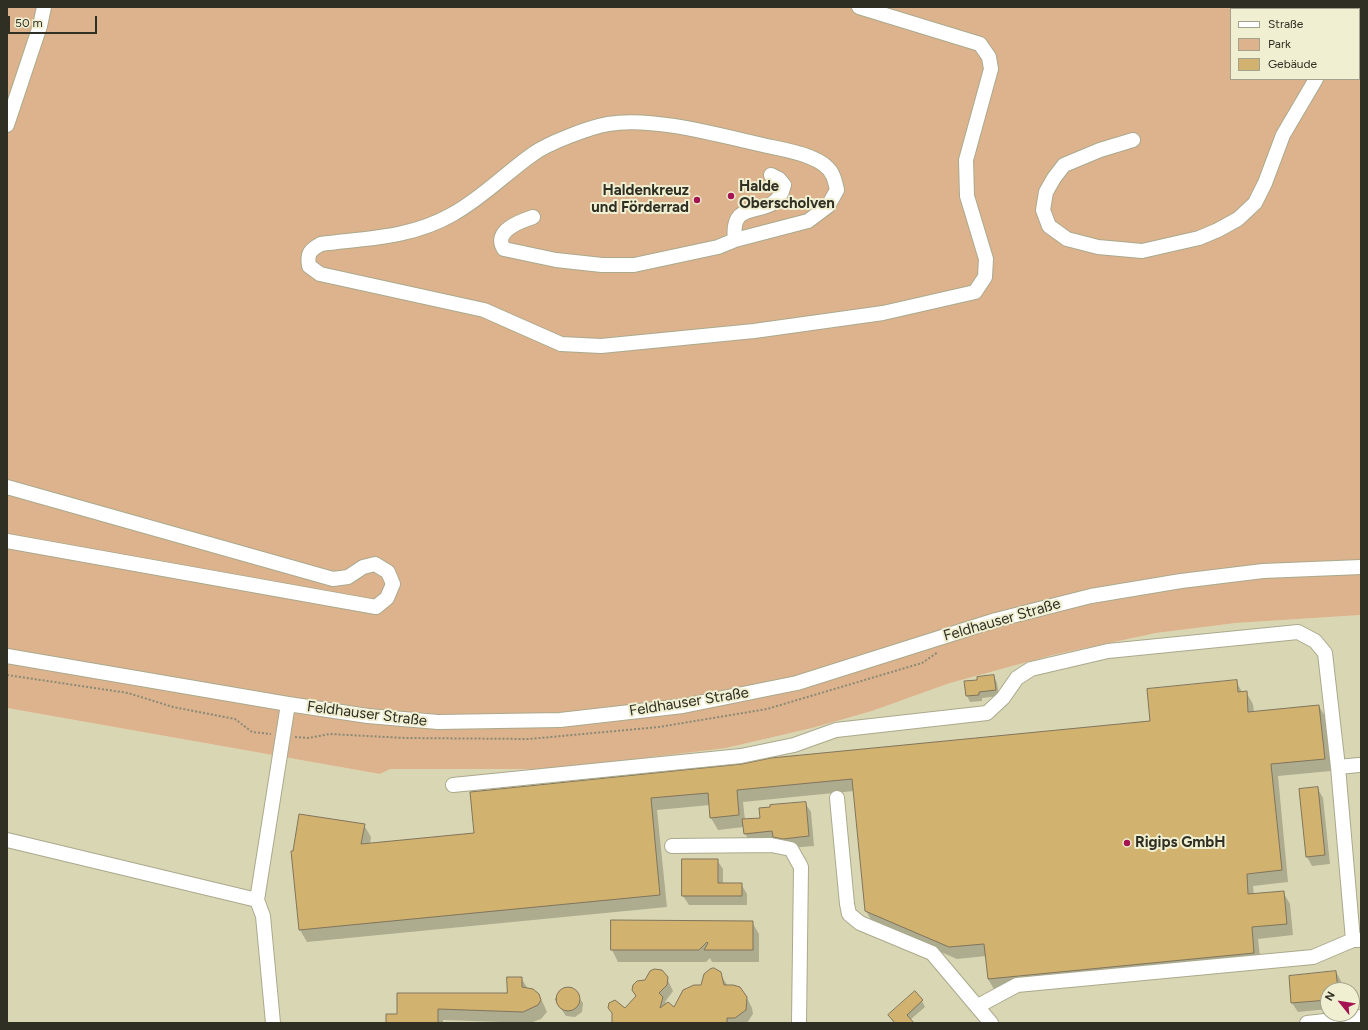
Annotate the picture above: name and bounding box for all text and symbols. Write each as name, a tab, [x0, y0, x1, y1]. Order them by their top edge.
scale bar	[10, 8, 99, 34]
legend	[1230, 8, 1360, 80]
text: 50 m	[15, 16, 43, 30]
text: Straße	[1268, 17, 1303, 31]
text: Park	[1268, 37, 1291, 51]
text: Gebäude	[1268, 57, 1317, 71]
place label: Halde Oberscholven	[739, 178, 835, 213]
place label: Haldenkreuz und Förderrad	[591, 182, 689, 217]
marker: Halde Oberscholven	[726, 191, 736, 201]
marker: Haldenkreuz und Förderrad	[692, 195, 702, 205]
street label: Feldhauser Straße	[941, 595, 1063, 645]
street label: Feldhauser Straße	[628, 684, 750, 720]
street label: Feldhauser Straße	[306, 698, 428, 730]
place label: Rigips GmbH	[1135, 834, 1226, 852]
marker: Rigips GmbH	[1122, 838, 1132, 848]
north arrow	[1320, 982, 1360, 1022]
text: N	[1322, 989, 1338, 1003]

